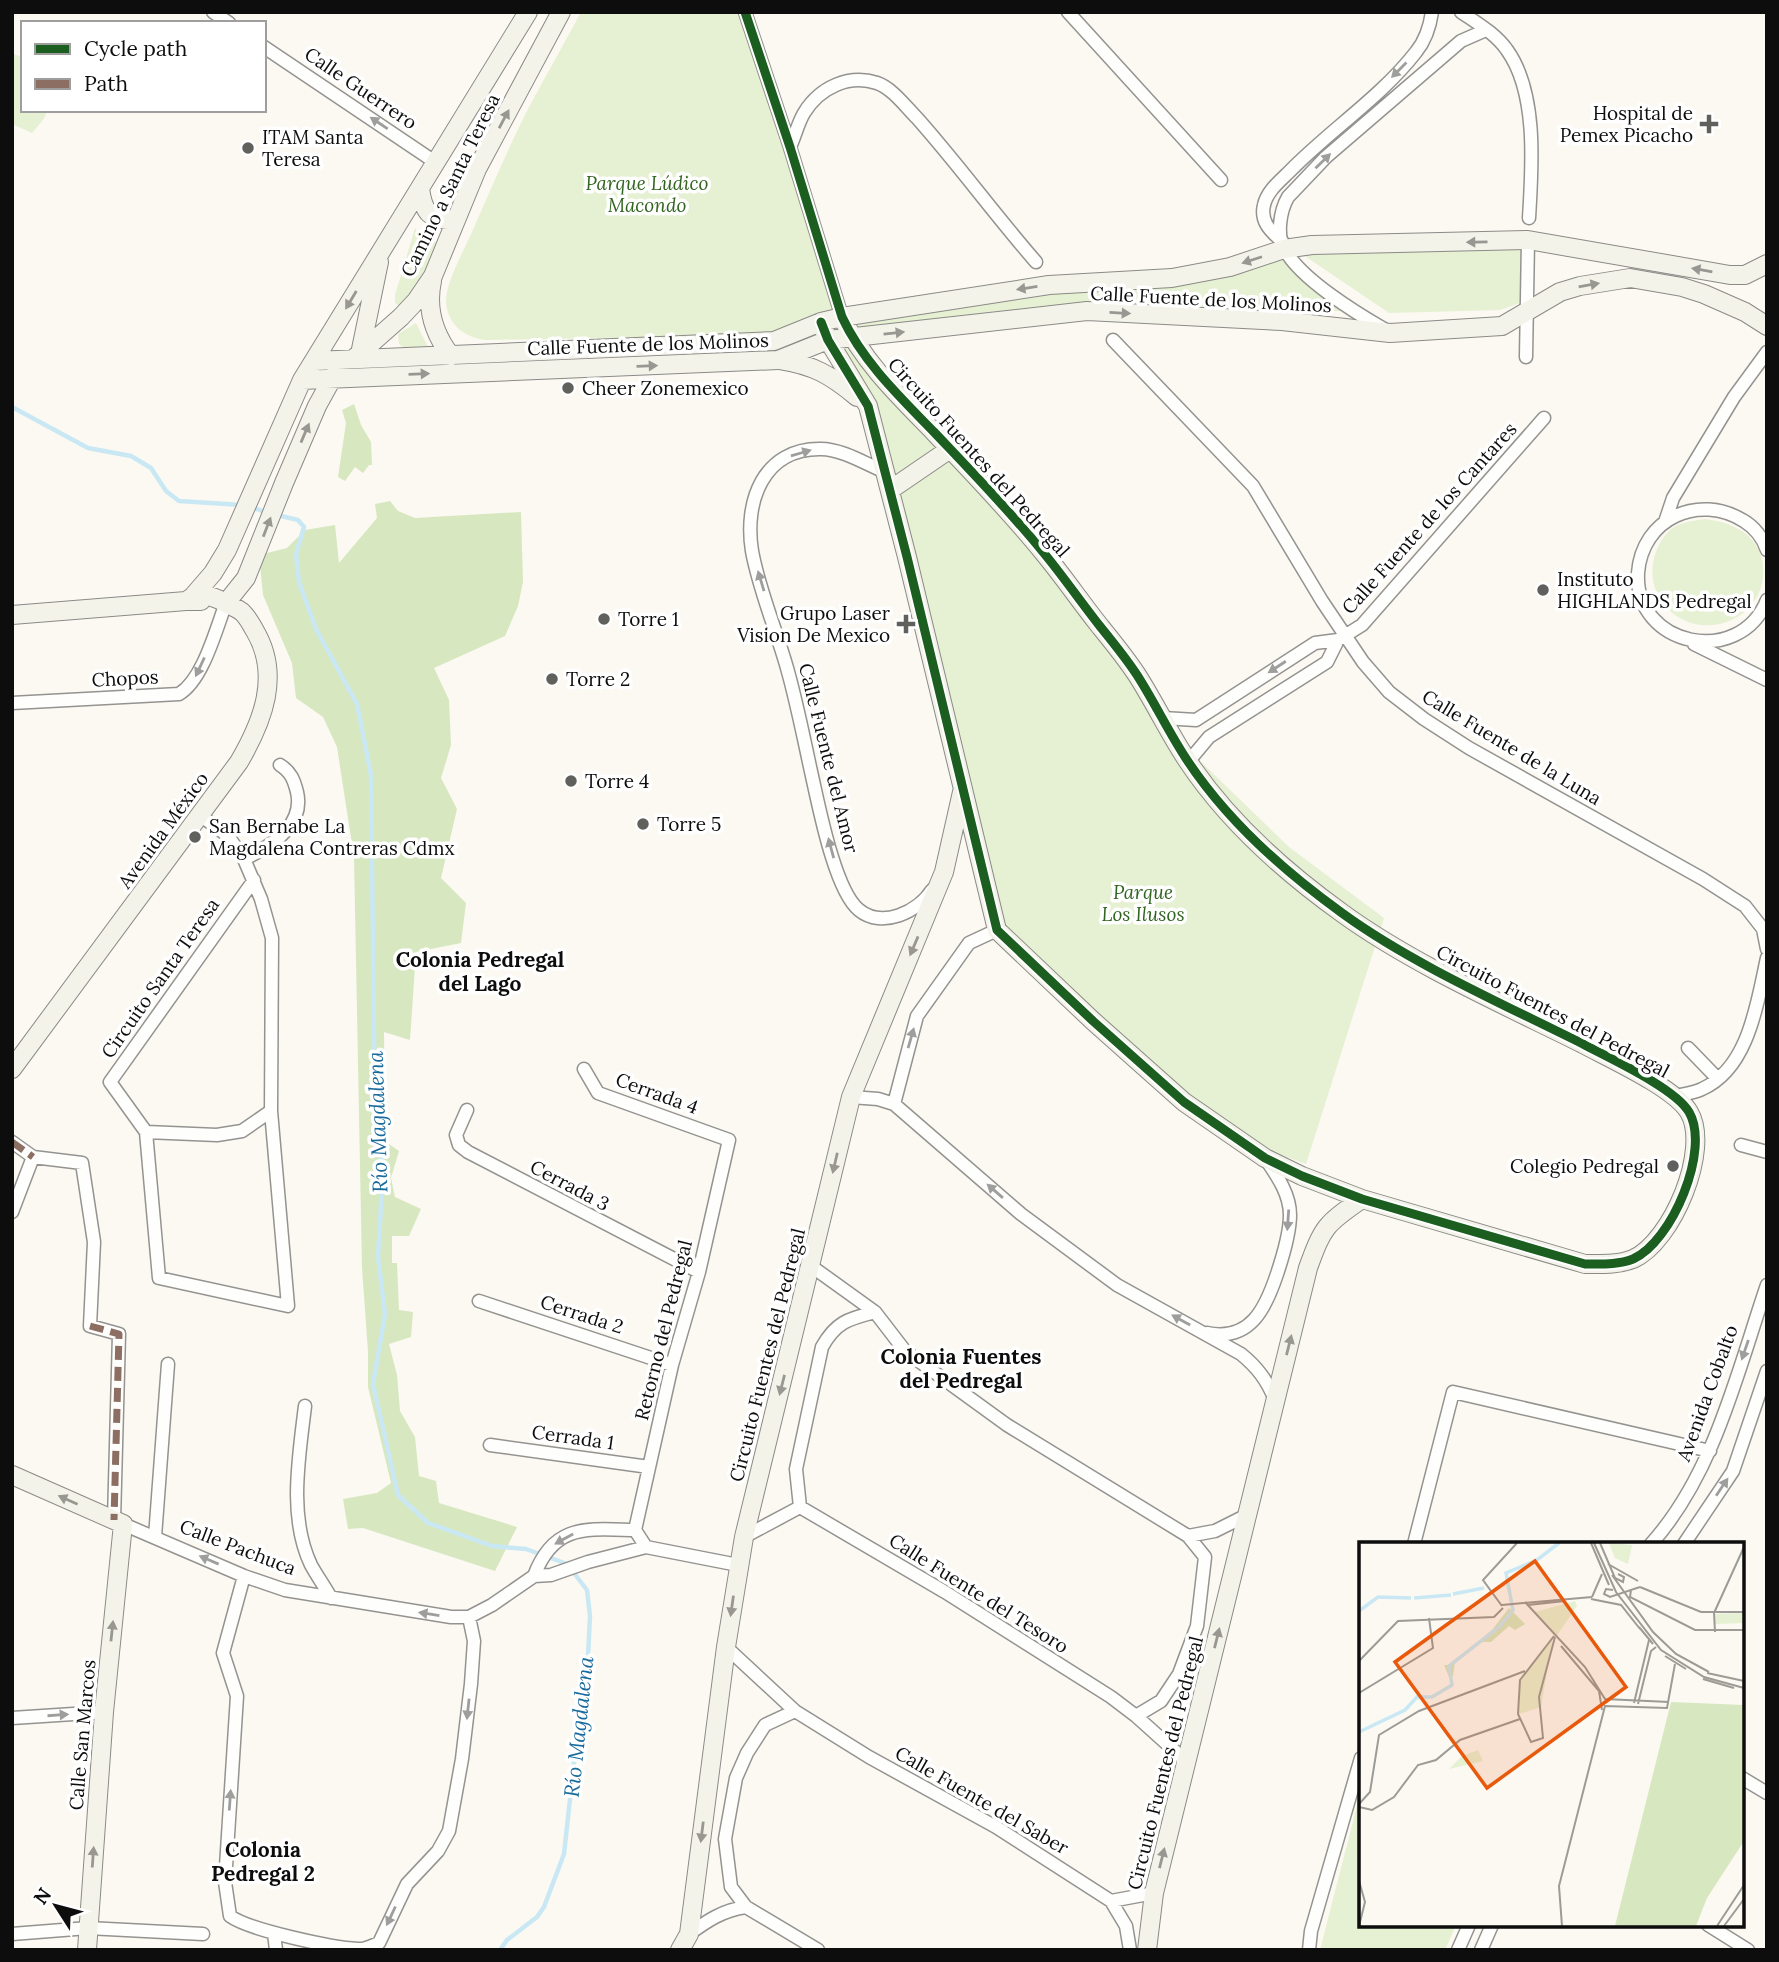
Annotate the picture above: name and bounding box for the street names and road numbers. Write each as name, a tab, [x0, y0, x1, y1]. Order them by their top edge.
street label: Calle Guerrero	[300, 42, 422, 134]
street label: Camino a Santa Teresa	[395, 89, 505, 280]
street label: Calle Fuente de los Molinos	[1090, 281, 1333, 317]
street label: Calle Fuente de los Molinos	[527, 328, 769, 360]
street label: Circuito Fuentes del Pedregal	[883, 352, 1075, 562]
street label: Calle Fuente de los Cantares	[1336, 417, 1522, 619]
street label: Calle Fuente del Amor	[794, 661, 864, 856]
street label: Chopos	[91, 664, 159, 692]
street label: Calle Fuente de la Luna	[1418, 684, 1606, 810]
street label: Avenida México	[112, 767, 213, 894]
street label: Circuito Santa Teresa	[96, 893, 224, 1063]
street label: Circuito Fuentes del Pedregal	[1432, 939, 1674, 1083]
street label: Cerrada 4	[612, 1067, 702, 1119]
street label: Cerrada 3	[526, 1154, 614, 1216]
street label: Circuito Fuentes del Pedregal	[724, 1226, 810, 1484]
street label: Retorno del Pedregal	[629, 1237, 697, 1423]
street label: Cerrada 2	[537, 1289, 627, 1339]
street label: Avenida Cobalto	[1671, 1322, 1743, 1465]
street label: Cerrada 1	[530, 1419, 616, 1455]
street label: Calle Pachuca	[176, 1514, 300, 1580]
street label: Calle Fuente del Tesoro	[885, 1528, 1073, 1658]
street label: Circuito Fuentes del Pedregal	[1122, 1634, 1208, 1892]
street label: Calle San Marcos	[63, 1658, 101, 1811]
street label: Calle Fuente del Saber	[891, 1740, 1074, 1860]

